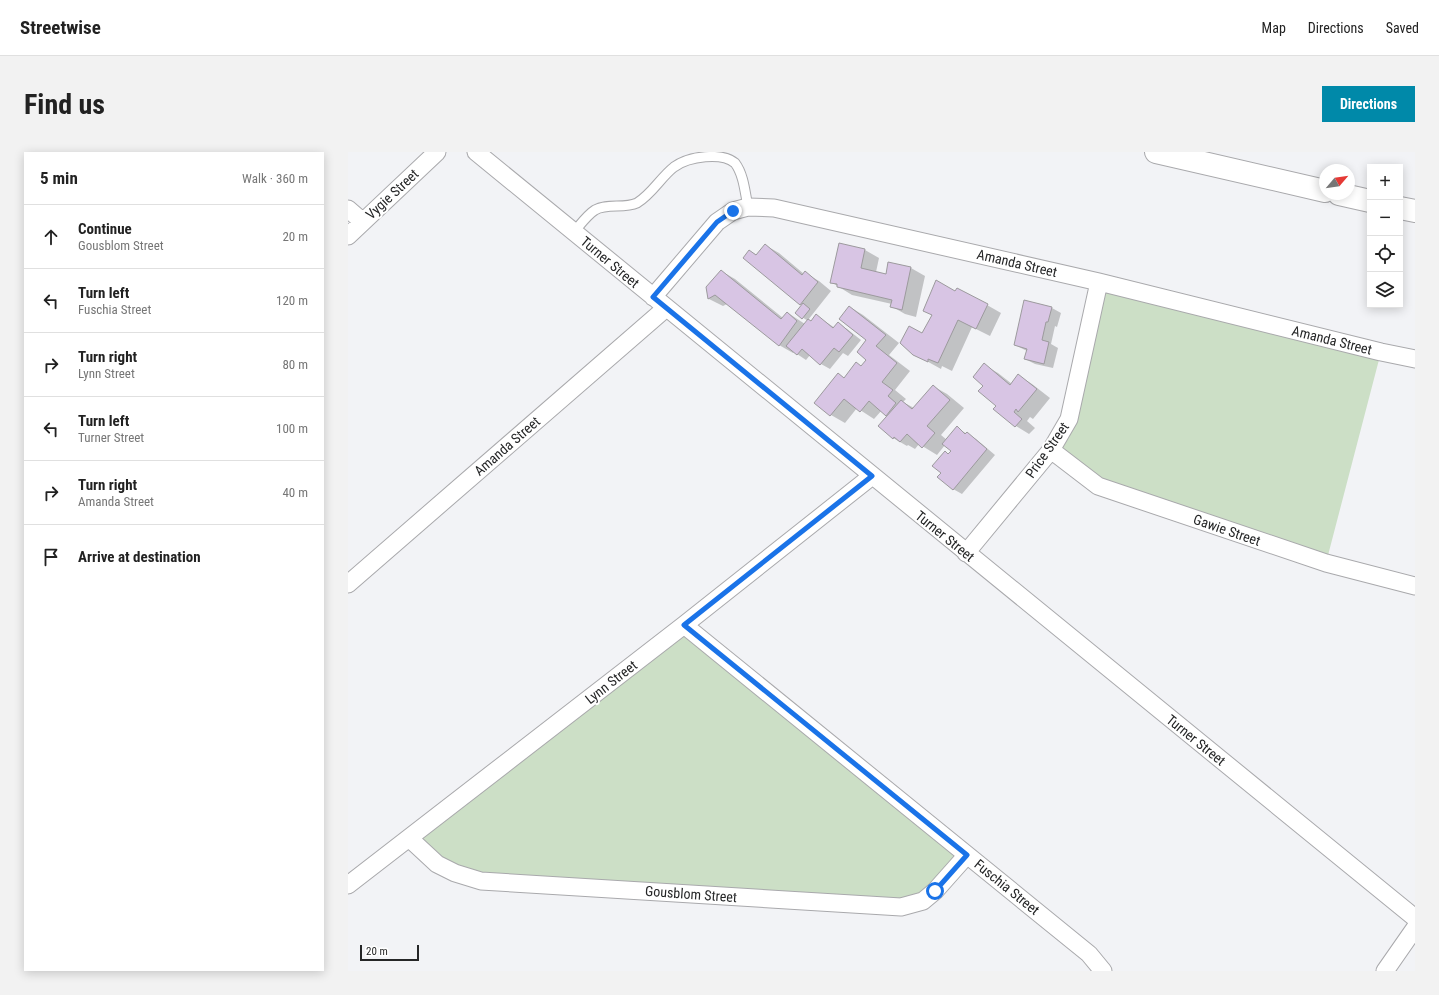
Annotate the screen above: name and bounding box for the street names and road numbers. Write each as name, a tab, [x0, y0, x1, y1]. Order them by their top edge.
street label: Vygie Street	[362, 166, 422, 222]
street label: Turner Street	[578, 233, 642, 291]
street label: Amanda Street	[975, 246, 1059, 280]
street label: Amanda Street	[1290, 322, 1374, 358]
street label: Amanda Street	[471, 413, 543, 479]
street label: Price Street	[1022, 419, 1072, 481]
street label: Turner Street	[912, 507, 978, 565]
street label: Gawie Street	[1191, 511, 1263, 549]
street label: Lynn Street	[582, 657, 640, 707]
street label: Turner Street	[1163, 711, 1229, 769]
street label: Fuschia Street	[971, 856, 1043, 918]
street label: Gousblom Street	[644, 883, 738, 905]

